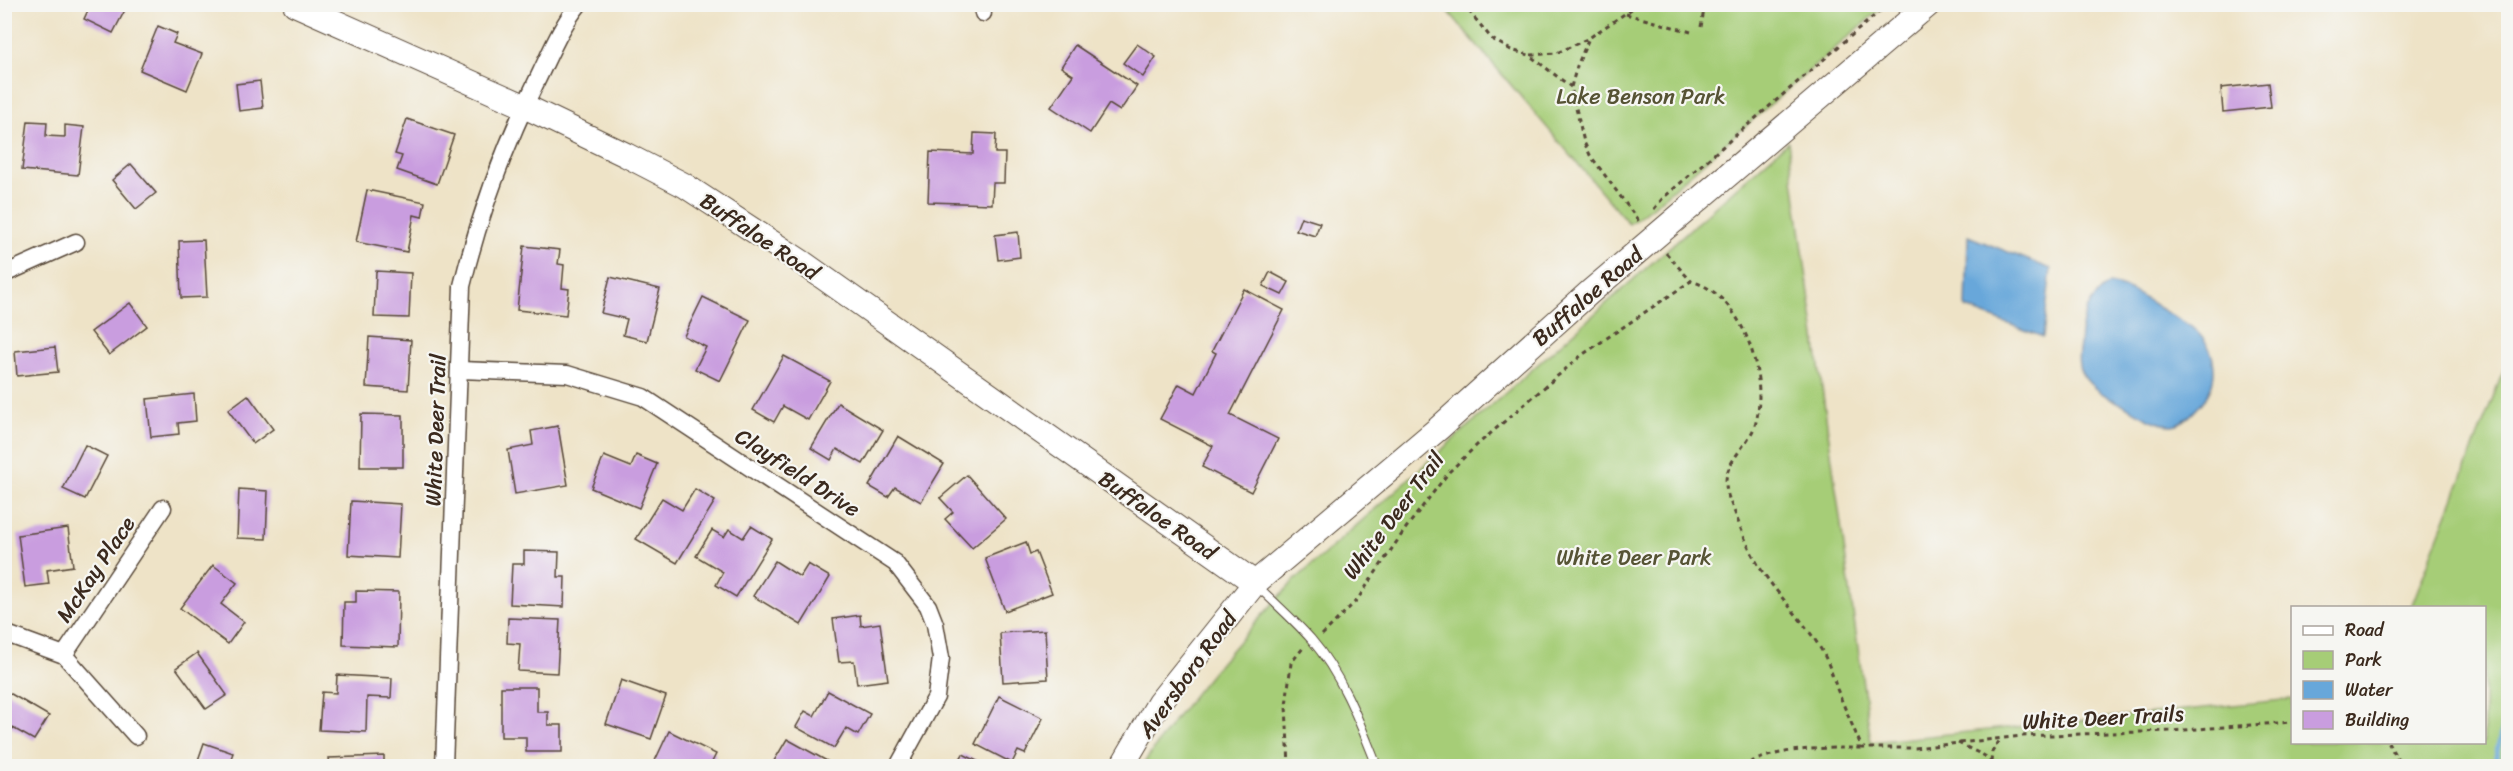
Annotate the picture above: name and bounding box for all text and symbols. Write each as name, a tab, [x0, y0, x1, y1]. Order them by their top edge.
park label: Lake Benson Park	[1556, 77, 1726, 116]
street label: Buffaloe Road	[692, 182, 829, 292]
street label: Buffaloe Road	[1523, 236, 1653, 356]
street label: White Deer Trail	[413, 352, 458, 507]
street label: Clayfield Drive	[727, 417, 868, 528]
street label: White Deer Trail	[1332, 442, 1455, 588]
street label: Buffaloe Road	[1090, 460, 1226, 572]
street label: McKay Place	[45, 507, 146, 631]
park label: White Deer Park	[1556, 538, 1712, 577]
street label: Aversboro Road	[1127, 601, 1248, 747]
legend	[2291, 606, 2486, 744]
text: Road	[2345, 614, 2385, 646]
text: Park	[2345, 644, 2382, 676]
text: Water	[2345, 674, 2394, 706]
street label: White Deer Trails	[2021, 694, 2185, 741]
text: Building	[2345, 704, 2409, 736]

